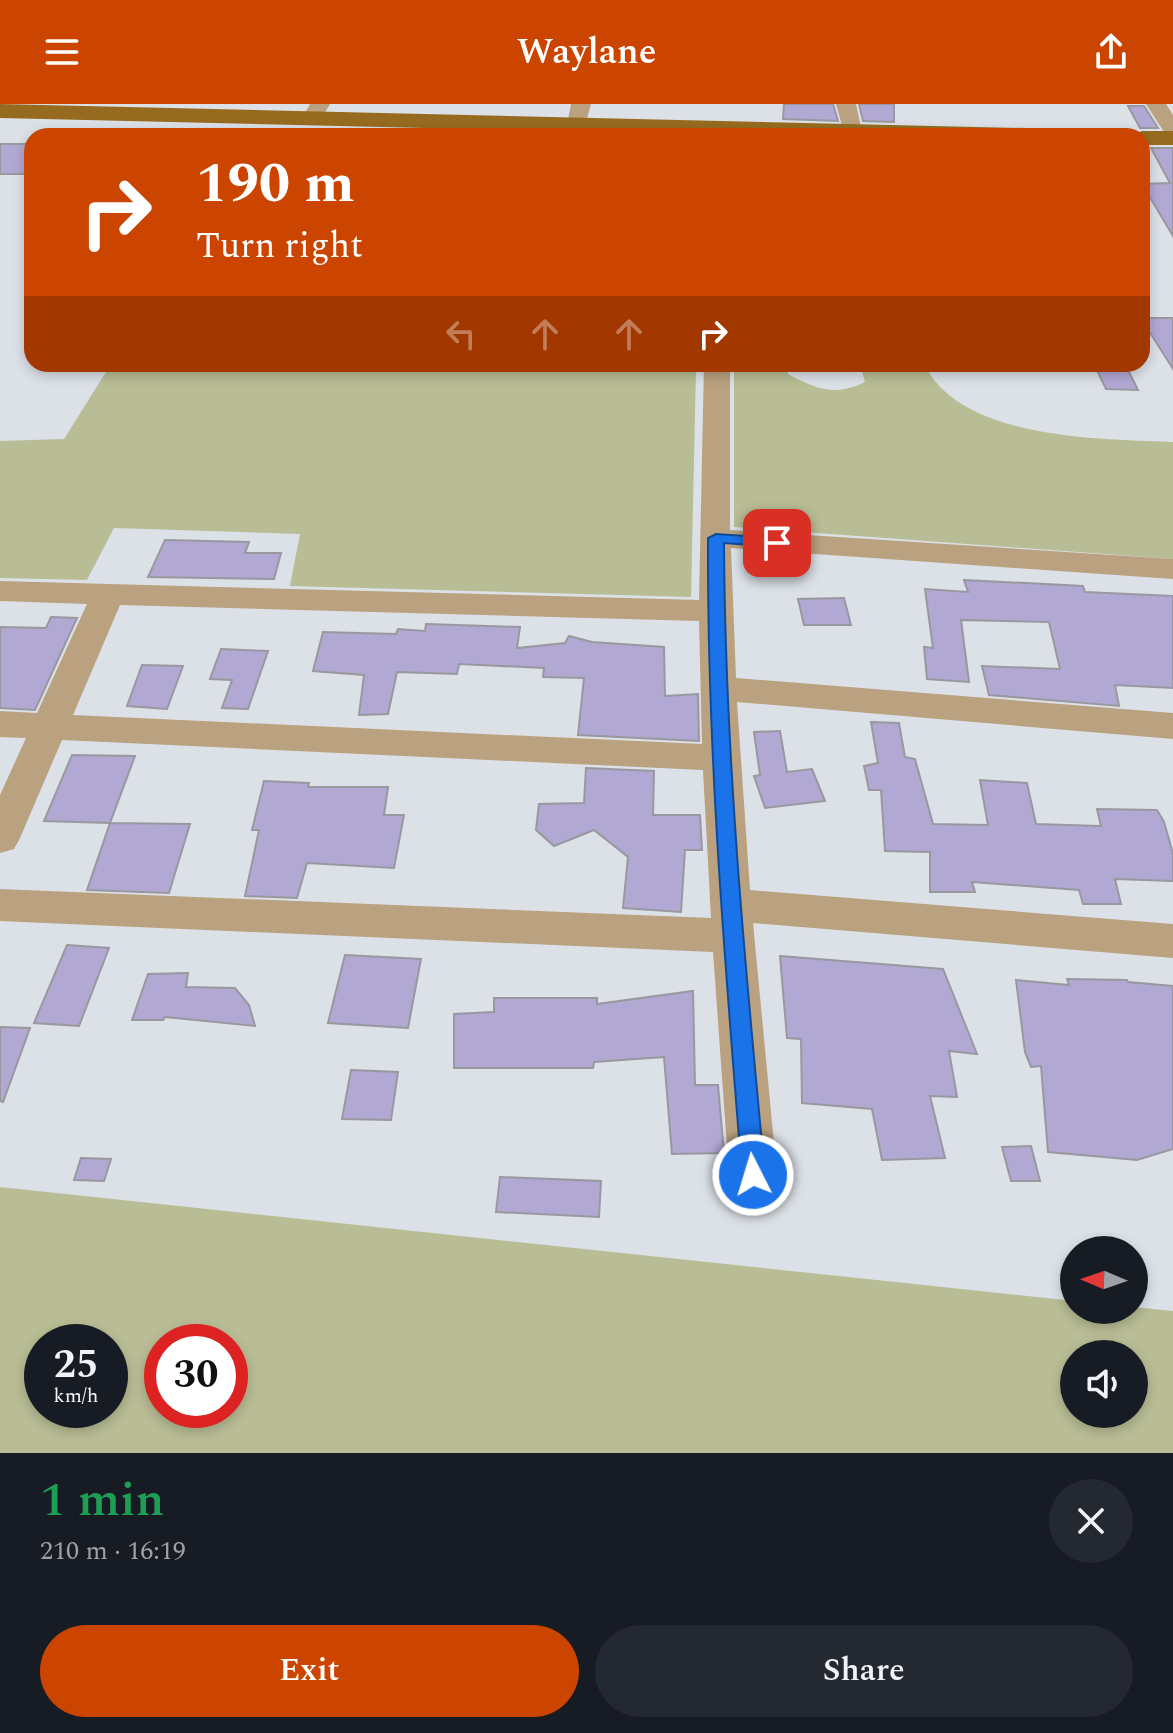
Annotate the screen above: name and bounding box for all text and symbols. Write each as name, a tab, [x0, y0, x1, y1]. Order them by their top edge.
text: Waylane	[517, 25, 656, 80]
icon: menu	[40, 30, 84, 74]
icon: share	[1089, 30, 1133, 74]
text: 190 m	[196, 142, 355, 227]
icon: right	[64, 160, 168, 264]
text: Turn right	[196, 219, 363, 274]
icon: left	[439, 312, 483, 356]
icon: ahead	[523, 312, 567, 356]
icon: ahead	[607, 312, 651, 356]
icon: right	[691, 312, 735, 356]
pin	[743, 509, 811, 577]
icon: arrive	[755, 521, 799, 565]
position arrow	[711, 1133, 795, 1217]
north arrow	[1060, 1236, 1148, 1324]
map controls	[1060, 1236, 1148, 1428]
speed limit sign: 30	[144, 1324, 248, 1428]
text: 25	[54, 1335, 98, 1396]
button: sound	[1060, 1340, 1148, 1428]
text: km/h	[54, 1381, 99, 1411]
text: 1 min	[40, 1464, 165, 1537]
button: close	[1049, 1479, 1133, 1563]
text: 210 m · 16:19	[40, 1531, 186, 1571]
button: Exit	[40, 1625, 579, 1717]
button: Share	[595, 1625, 1133, 1717]

